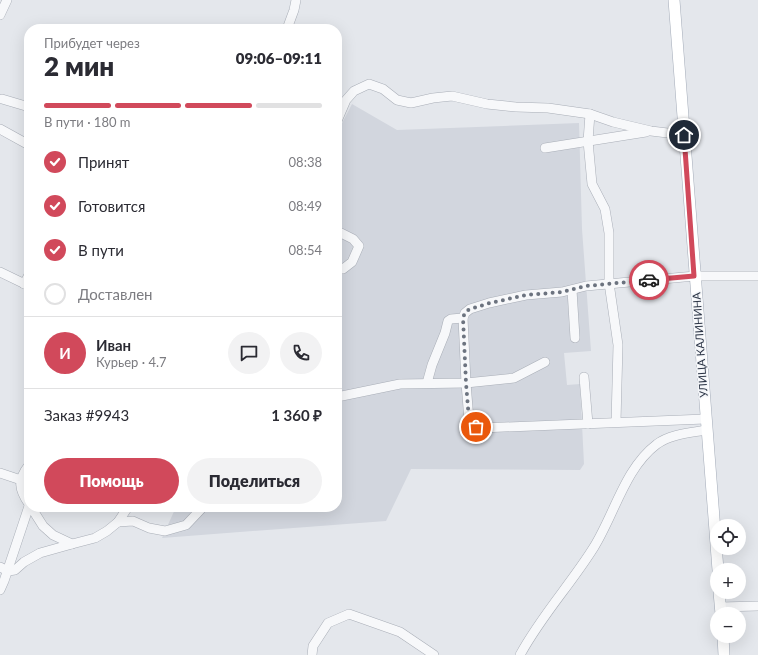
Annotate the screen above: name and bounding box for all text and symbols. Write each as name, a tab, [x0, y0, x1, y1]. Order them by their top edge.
text: Прибудет через	[44, 35, 140, 51]
text: 09:06–09:11	[236, 49, 322, 67]
text: 2 мин	[44, 50, 114, 82]
text: В пути · 180 m	[44, 114, 130, 130]
pin	[667, 118, 701, 152]
icon: home	[673, 124, 695, 146]
icon: check	[44, 151, 66, 173]
text: Принят	[78, 153, 129, 171]
text: 08:38	[289, 154, 322, 170]
icon: check	[44, 195, 66, 217]
text: Готовится	[78, 197, 145, 215]
text: 08:49	[289, 198, 322, 214]
icon: check	[44, 239, 66, 261]
text: В пути	[78, 241, 124, 259]
text: 08:54	[289, 242, 322, 258]
courier	[629, 260, 669, 300]
icon: car	[638, 269, 660, 291]
text: Доставлен	[78, 285, 153, 303]
street label: УЛИЦА КАЛИНИНА	[689, 291, 710, 398]
button: chat	[228, 332, 270, 374]
button: phone	[280, 332, 322, 374]
text: Иван	[96, 336, 131, 354]
text: И	[59, 344, 71, 362]
text: Курьер · 4.7	[96, 354, 167, 370]
text: Заказ #9943	[44, 406, 129, 424]
text: 1 360 ₽	[271, 406, 322, 424]
pin	[459, 410, 493, 444]
icon: bag	[465, 416, 487, 438]
button: Помощь	[44, 458, 179, 504]
button: Поделиться	[187, 458, 322, 504]
map controls	[710, 519, 746, 643]
button: locate	[710, 519, 746, 555]
button: +	[710, 563, 746, 599]
button: −	[710, 607, 746, 643]

